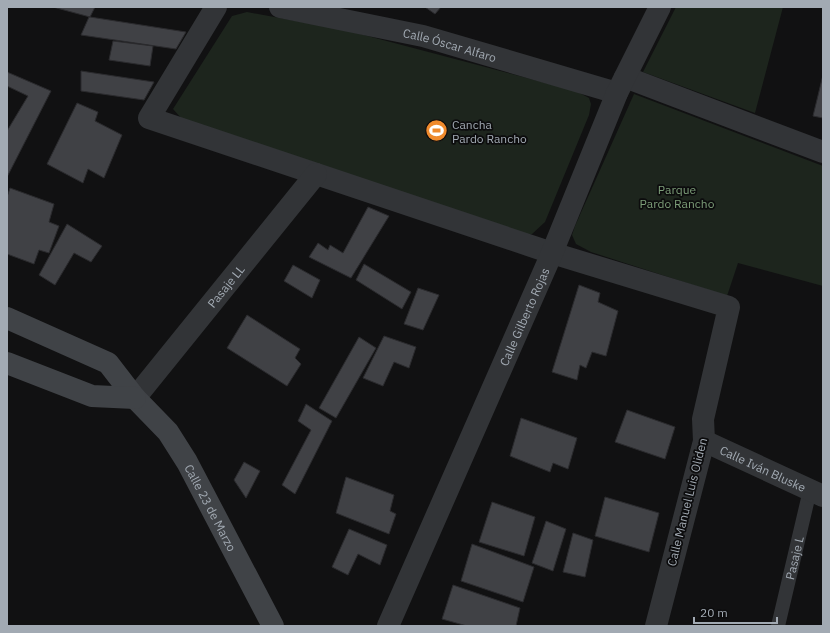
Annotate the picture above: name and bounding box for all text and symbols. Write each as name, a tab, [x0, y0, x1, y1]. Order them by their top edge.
street label: Calle Óscar Alfaro	[402, 25, 498, 65]
place label: Cancha Pardo Rancho	[452, 117, 527, 146]
sports icon: Cancha Pardo Rancho	[424, 118, 450, 144]
park label: Parque Pardo Rancho	[640, 182, 715, 211]
street label: Pasaje LL	[204, 262, 247, 310]
street label: Calle Gilberto Rojas	[496, 265, 552, 368]
street label: Calle Manuel Luis Oliden	[664, 436, 710, 568]
street label: Calle Iván Bluske	[718, 442, 809, 495]
street label: Calle 23 de Marzo	[182, 461, 240, 554]
street label: Pasaje L	[782, 535, 806, 581]
scale bar	[694, 599, 777, 625]
text: 20 m	[700, 605, 728, 620]

